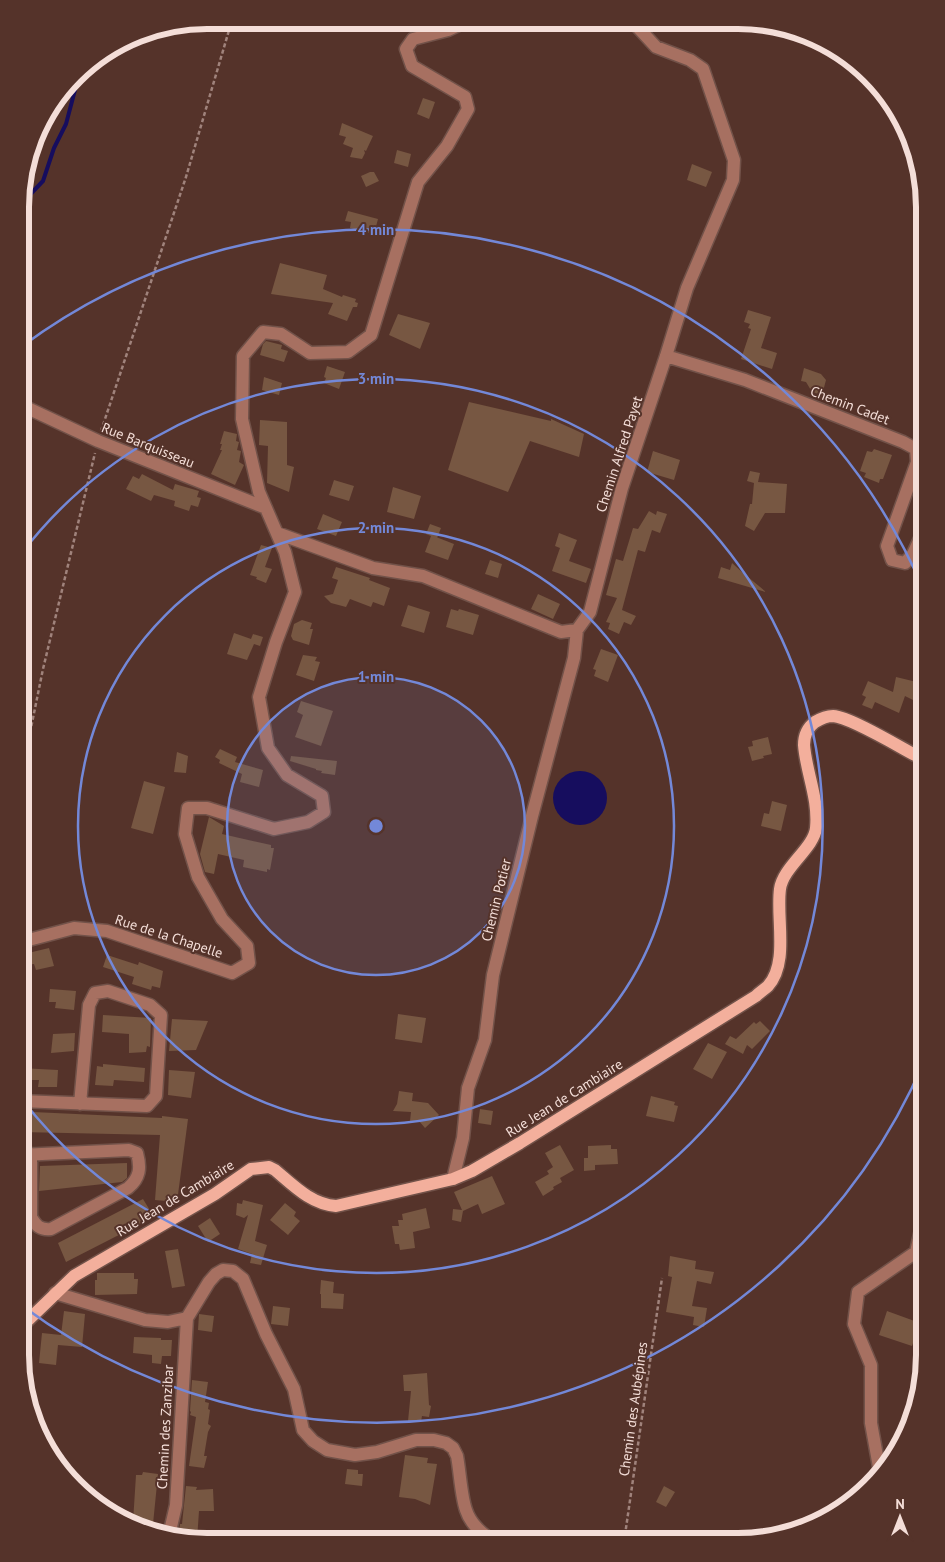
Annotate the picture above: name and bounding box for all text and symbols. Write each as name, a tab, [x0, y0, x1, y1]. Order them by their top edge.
text: 4 min	[358, 220, 394, 239]
text: 3 min	[358, 369, 394, 388]
street label: Chemin Cadet	[808, 382, 892, 428]
street label: Chemin Alfred Payet	[592, 393, 646, 514]
street label: Rue Barquisseau	[99, 418, 197, 472]
text: 2 min	[358, 518, 394, 537]
text: 1 min	[358, 667, 394, 686]
centre of rings	[367, 817, 385, 835]
street label: Chemin Potier	[477, 857, 515, 943]
street label: Rue de la Chapelle	[113, 910, 225, 962]
street label: Rue Jean de Cambiaire	[502, 1055, 626, 1141]
street label: Rue Jean de Cambiaire	[113, 1156, 237, 1240]
street label: Chemin des Aubépines	[615, 1341, 651, 1477]
street label: Chemin des Zanzibar	[153, 1364, 177, 1490]
north arrow	[875, 1492, 925, 1542]
text: N	[895, 1495, 905, 1513]

